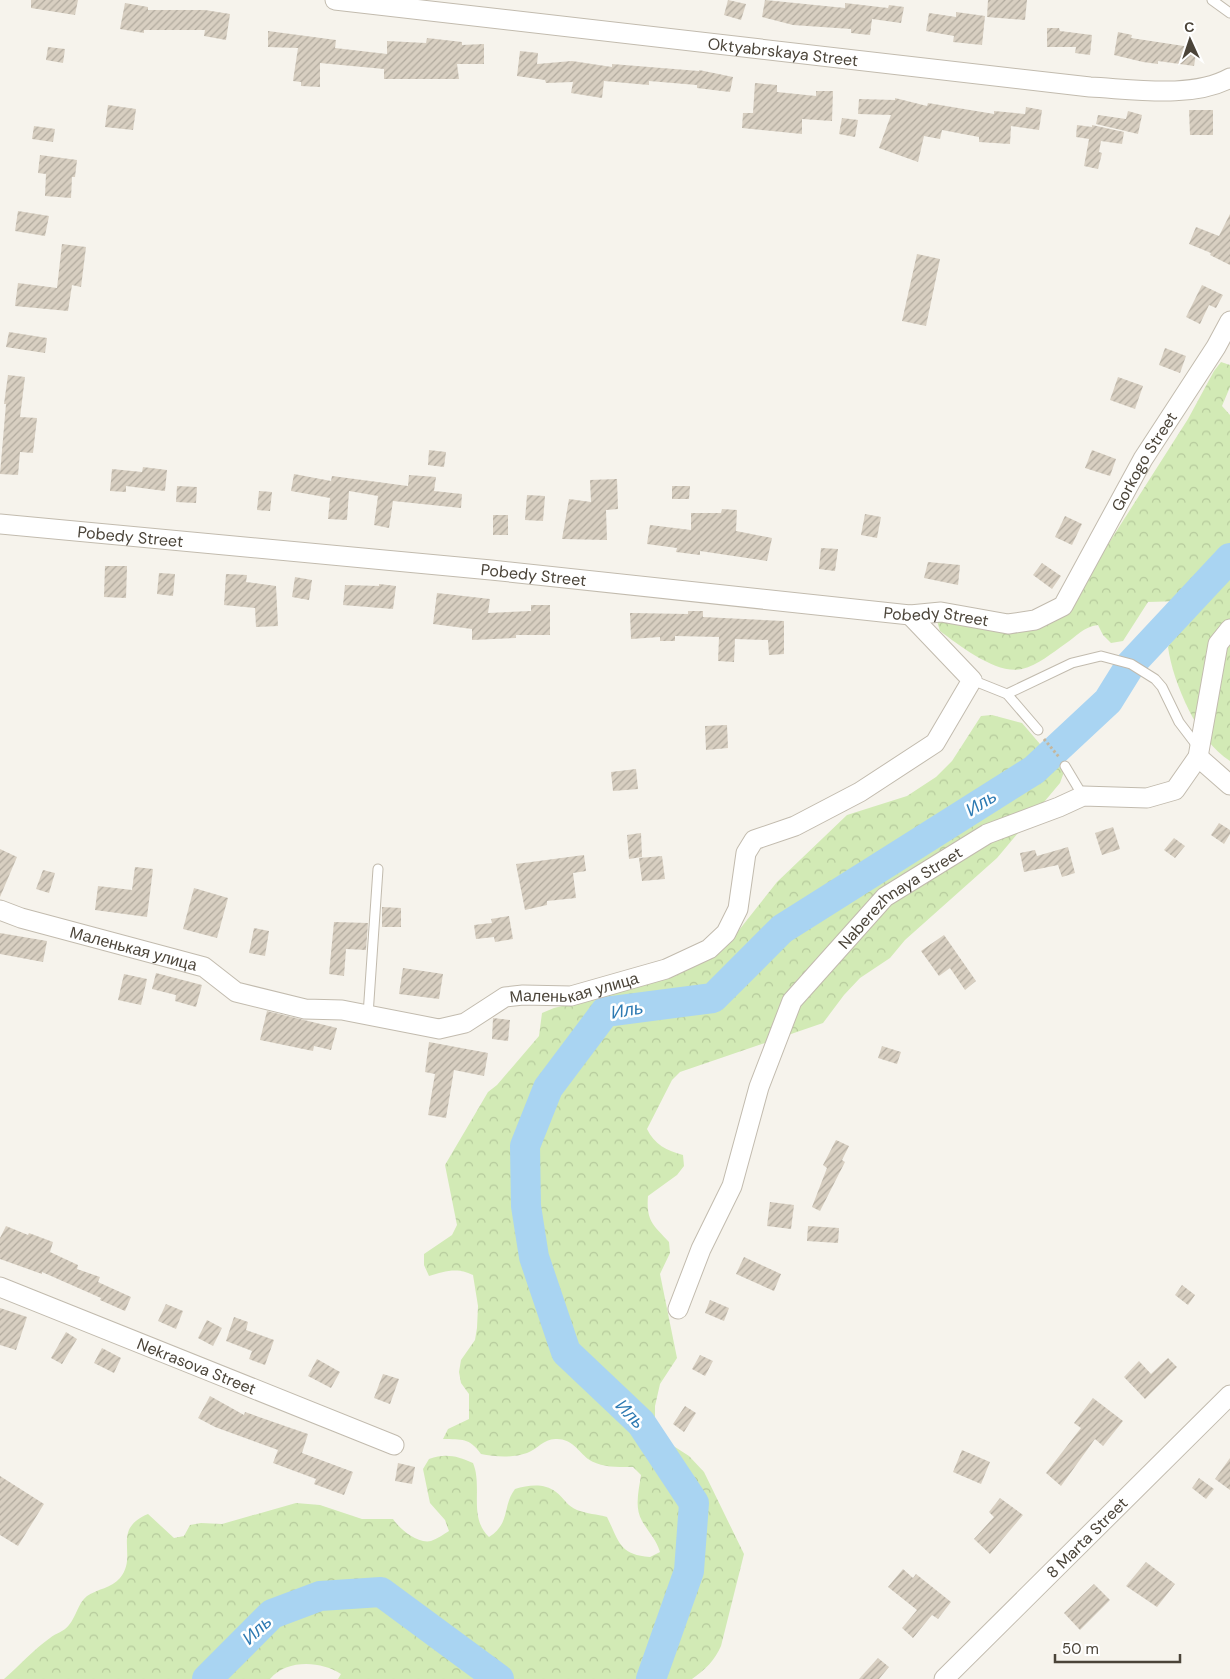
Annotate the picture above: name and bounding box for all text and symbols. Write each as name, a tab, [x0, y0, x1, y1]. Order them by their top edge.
north arrow	[1165, 15, 1215, 65]
text: С	[1184, 18, 1195, 36]
street label: Oktyabrskaya Street	[707, 33, 859, 71]
street label: Gorkogo Street	[1107, 408, 1182, 515]
street label: Pobedy Street	[77, 521, 184, 552]
street label: Pobedy Street	[480, 559, 587, 591]
street label: Pobedy Street	[882, 602, 990, 631]
water label: Иль	[961, 784, 1001, 822]
street label: Naberezhnaya Street	[834, 842, 966, 954]
street label: Маленькая улица	[67, 922, 200, 976]
street label: Маленькая улица	[508, 967, 641, 1008]
water label: Иль	[609, 995, 645, 1025]
street label: Nekrasova Street	[134, 1333, 259, 1400]
water label: Иль	[610, 1394, 650, 1434]
street label: 8 Marta Street	[1042, 1493, 1132, 1583]
water label: Иль	[237, 1610, 277, 1650]
scale bar	[1055, 1632, 1180, 1664]
text: 50 m	[1062, 1639, 1099, 1659]

